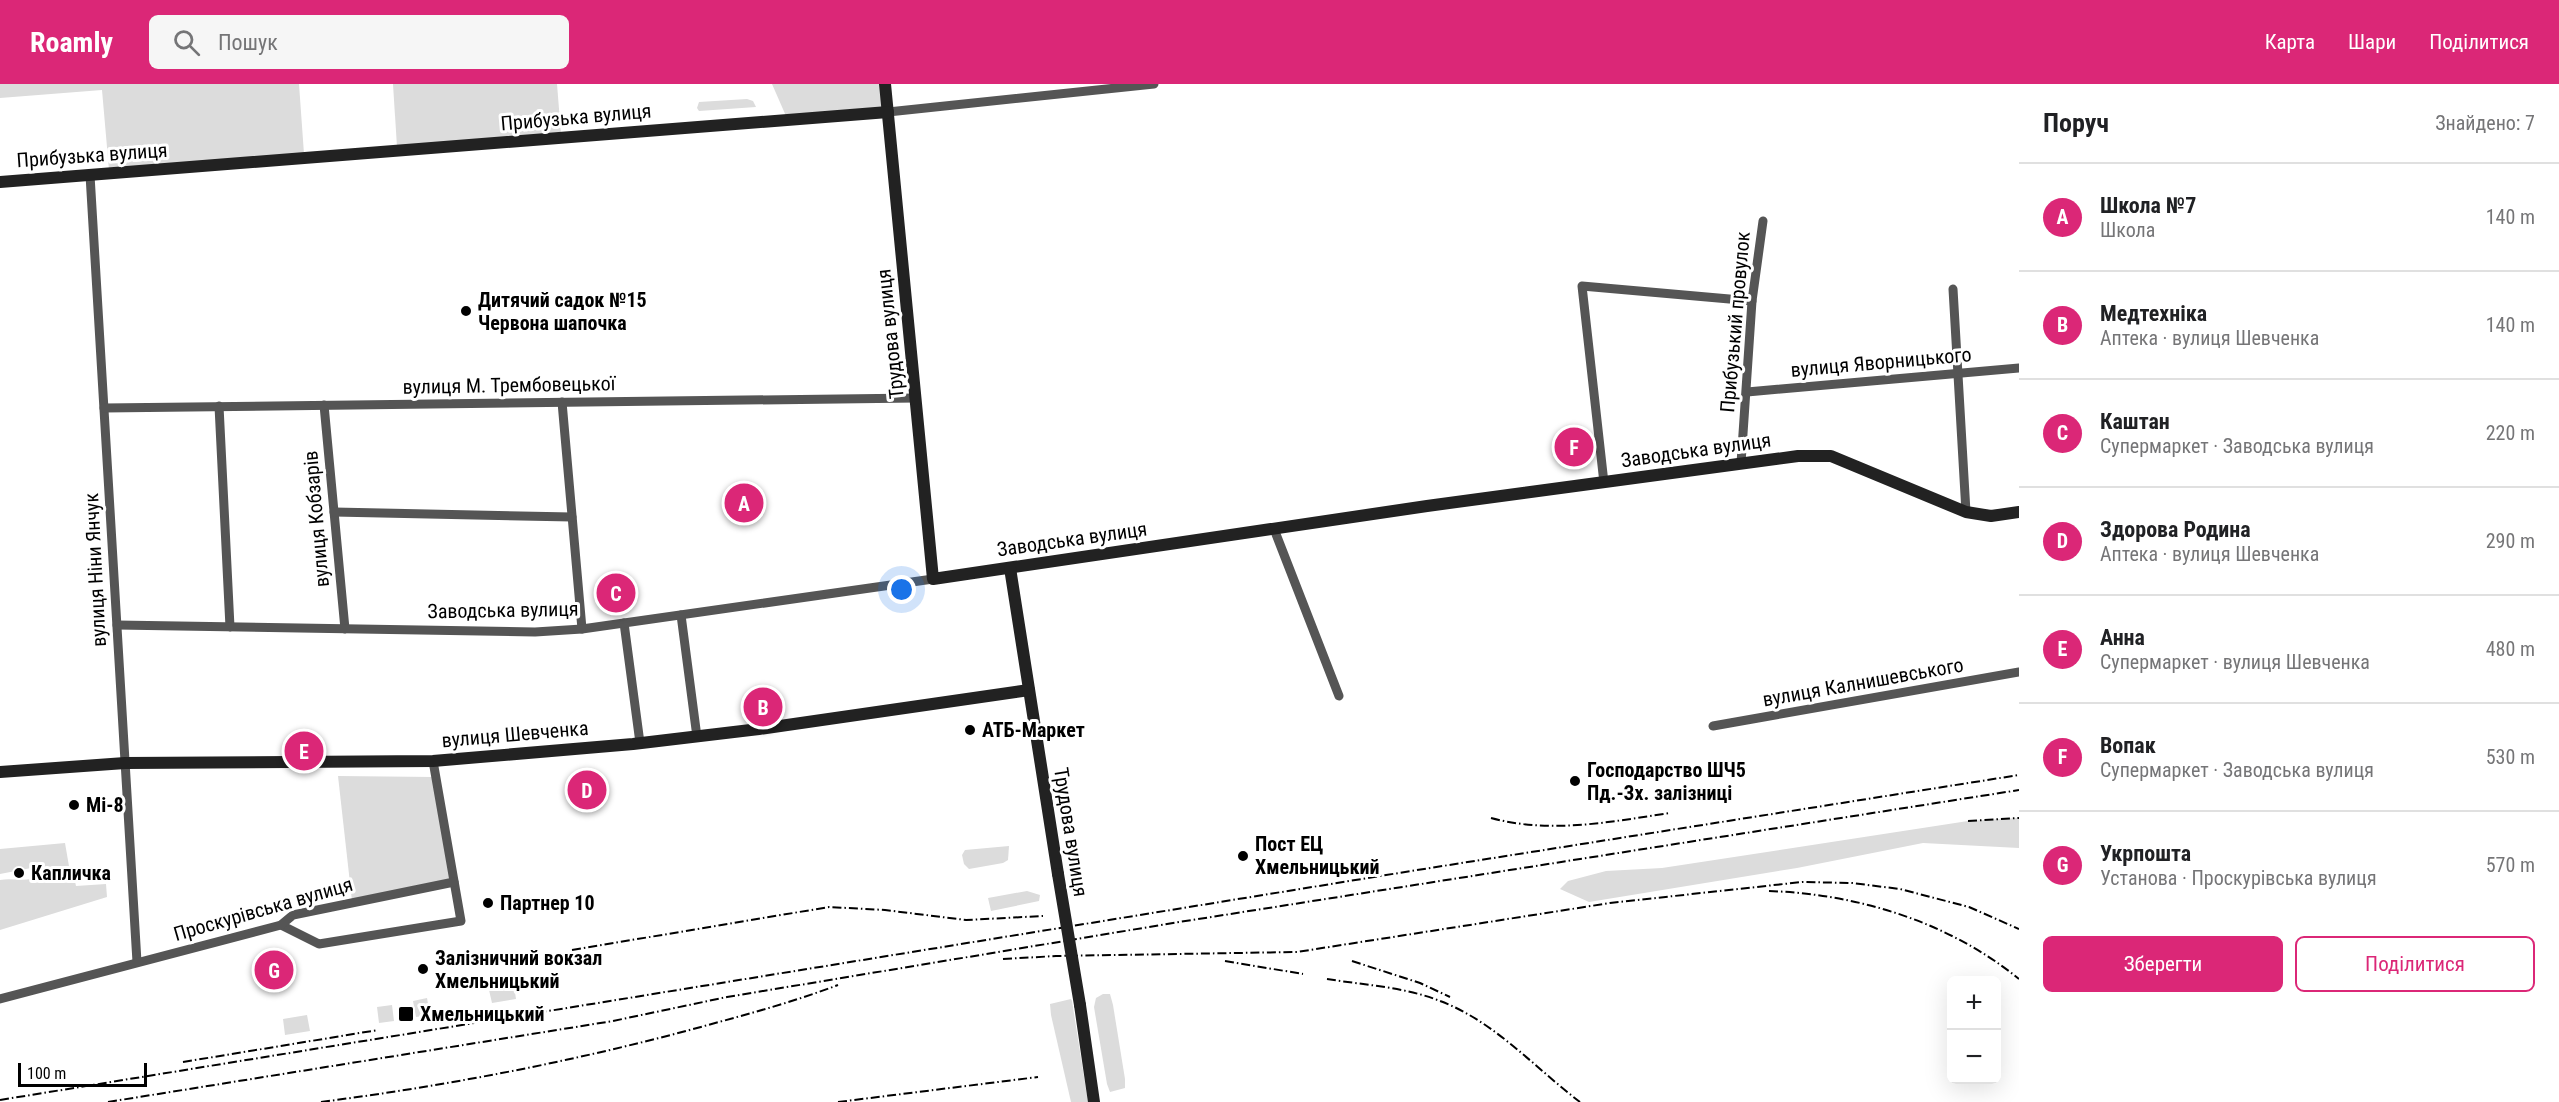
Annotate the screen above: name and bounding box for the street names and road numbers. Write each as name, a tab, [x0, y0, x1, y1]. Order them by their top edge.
street label: Прибузька вулиця	[500, 98, 652, 136]
street label: Прибузька вулиця	[16, 138, 168, 172]
street label: Прибузький провулок	[1715, 230, 1755, 413]
street label: Трудова вулиця	[871, 268, 909, 400]
street label: вулиця Яворницького	[1790, 342, 1972, 382]
street label: вулиця М. Трембовецької	[403, 371, 617, 399]
street label: Заводська вулиця	[1619, 428, 1773, 472]
street label: вулиця Кобзарів	[298, 450, 334, 588]
street label: вулиця Ніни Янчук	[79, 492, 111, 648]
street label: Заводська вулиця	[995, 517, 1149, 561]
street label: Заводська вулиця	[427, 597, 579, 623]
street label: вулиця Калнишевського	[1761, 653, 1965, 711]
street label: вулиця Шевченка	[441, 716, 589, 752]
street label: Трудова вулиця	[1049, 766, 1093, 898]
street label: Проскурівська вулиця	[171, 872, 355, 946]

